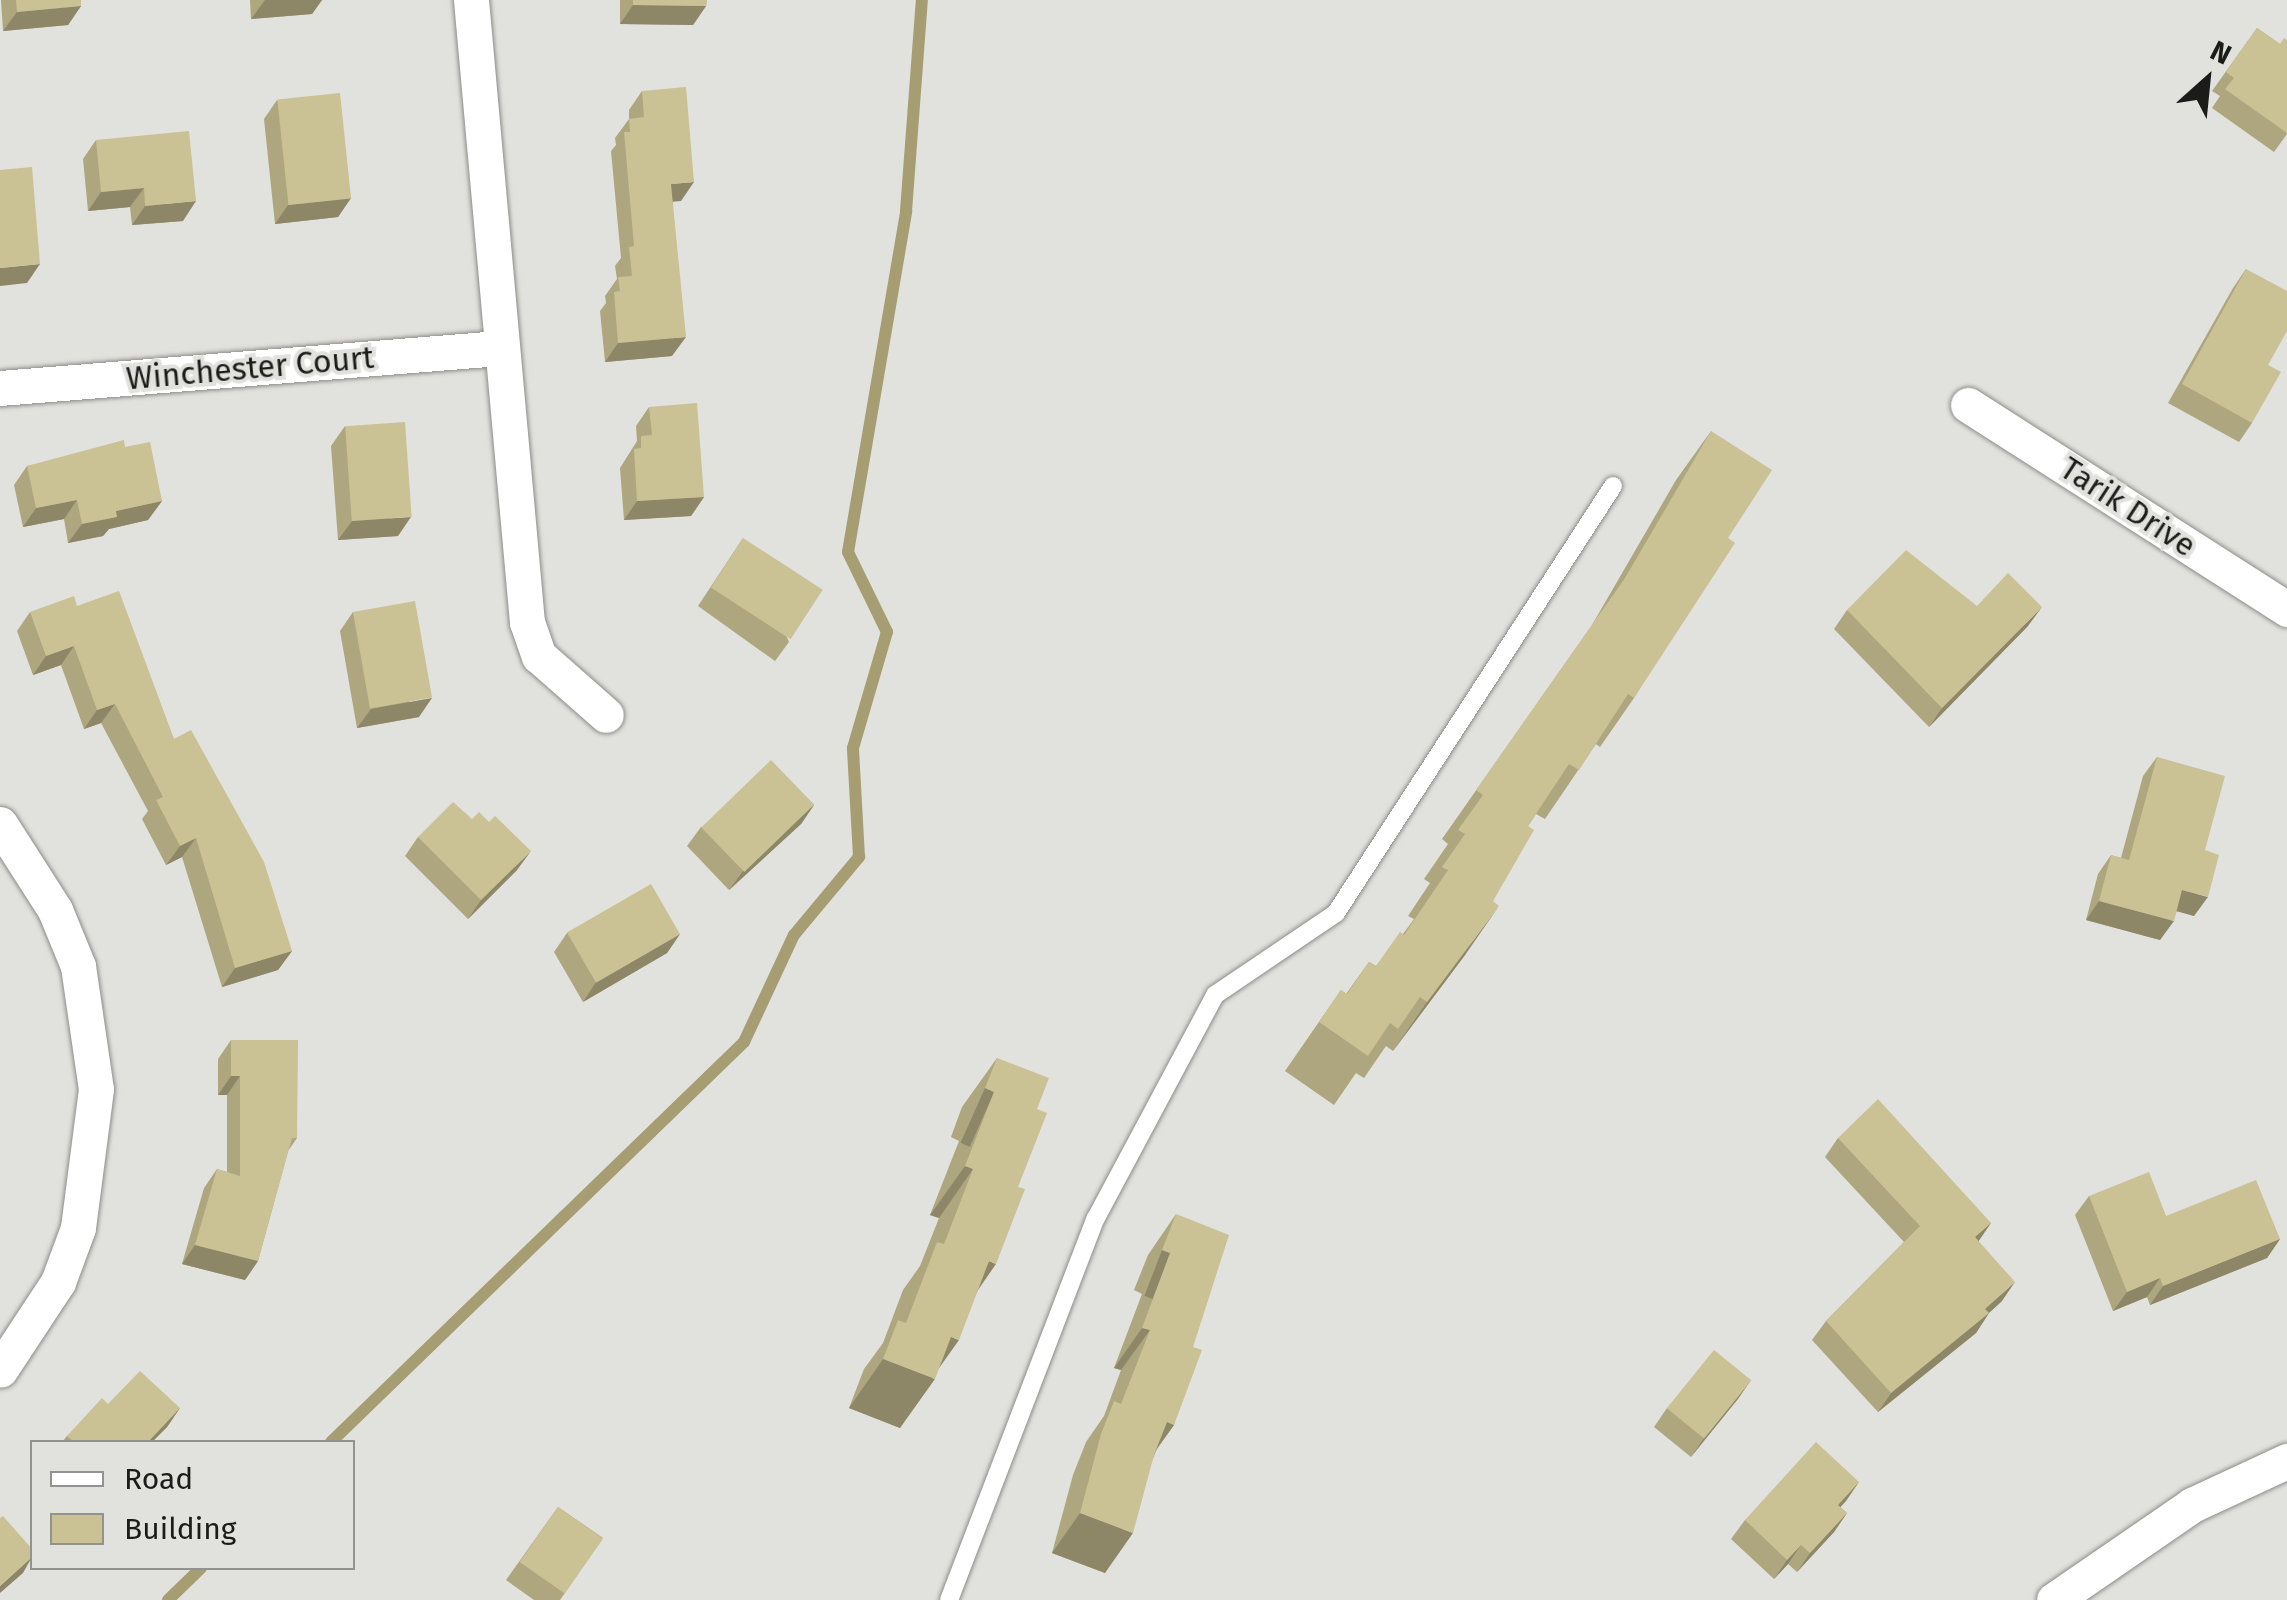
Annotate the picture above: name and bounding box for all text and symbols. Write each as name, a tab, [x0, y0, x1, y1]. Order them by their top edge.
north arrow	[2157, 30, 2257, 130]
text: N	[2205, 34, 2237, 72]
street label: Winchester Court	[125, 338, 375, 398]
street label: Tarik Drive	[2053, 449, 2203, 565]
legend	[30, 1440, 355, 1570]
text: Road	[124, 1461, 193, 1497]
text: Building	[124, 1511, 236, 1547]

